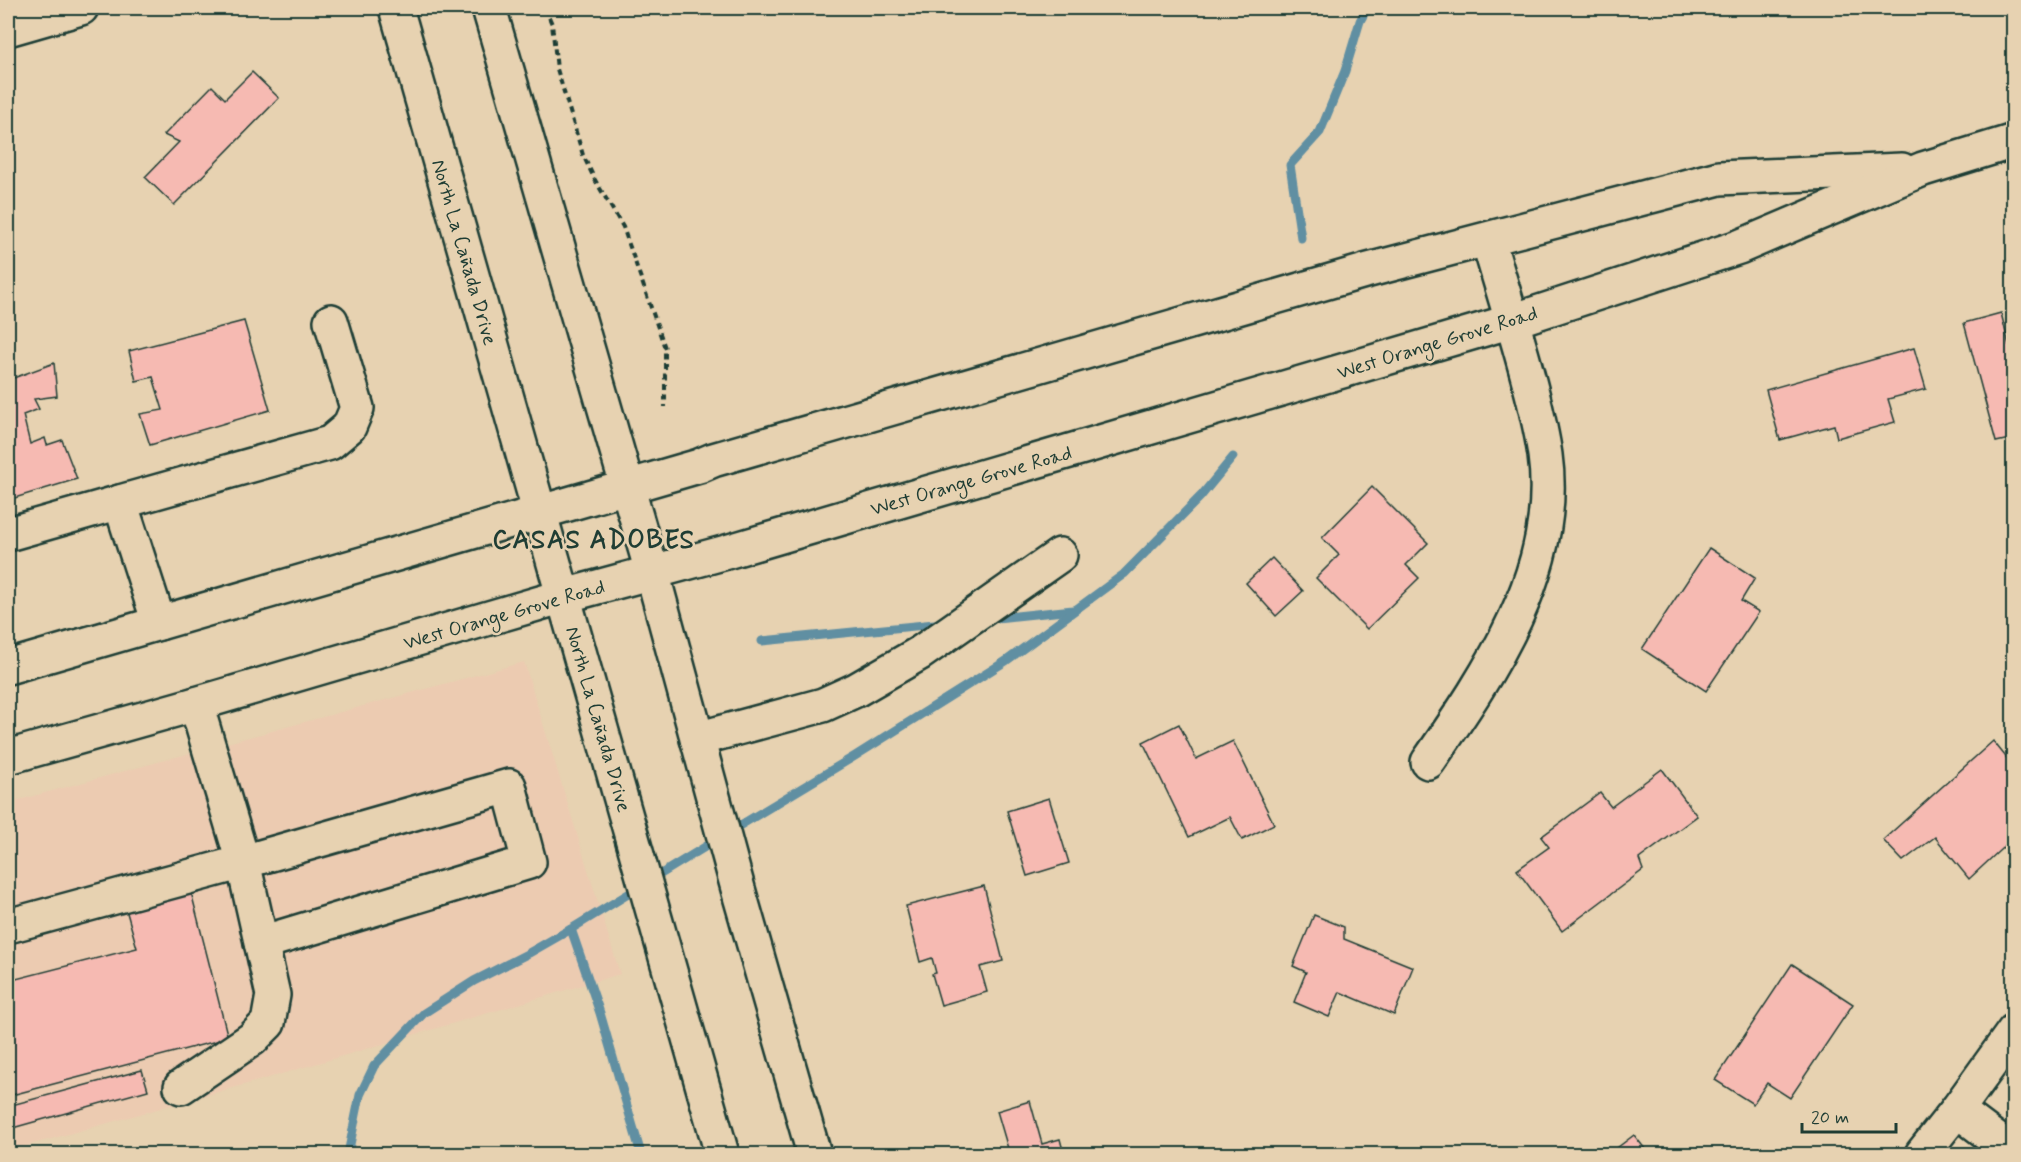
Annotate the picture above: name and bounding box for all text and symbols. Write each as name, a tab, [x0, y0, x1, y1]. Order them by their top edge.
street label: North La Cañada Drive	[424, 156, 503, 349]
street label: West Orange Grove Road	[1334, 300, 1541, 388]
street label: West Orange Grove Road	[868, 440, 1076, 524]
district label: CASAS ADOBES	[492, 524, 696, 558]
street label: West Orange Grove Road	[401, 574, 609, 658]
street label: North La Cañada Drive	[558, 623, 637, 816]
scale bar	[1802, 1096, 1896, 1134]
text: 20 m	[1811, 1106, 1849, 1130]

